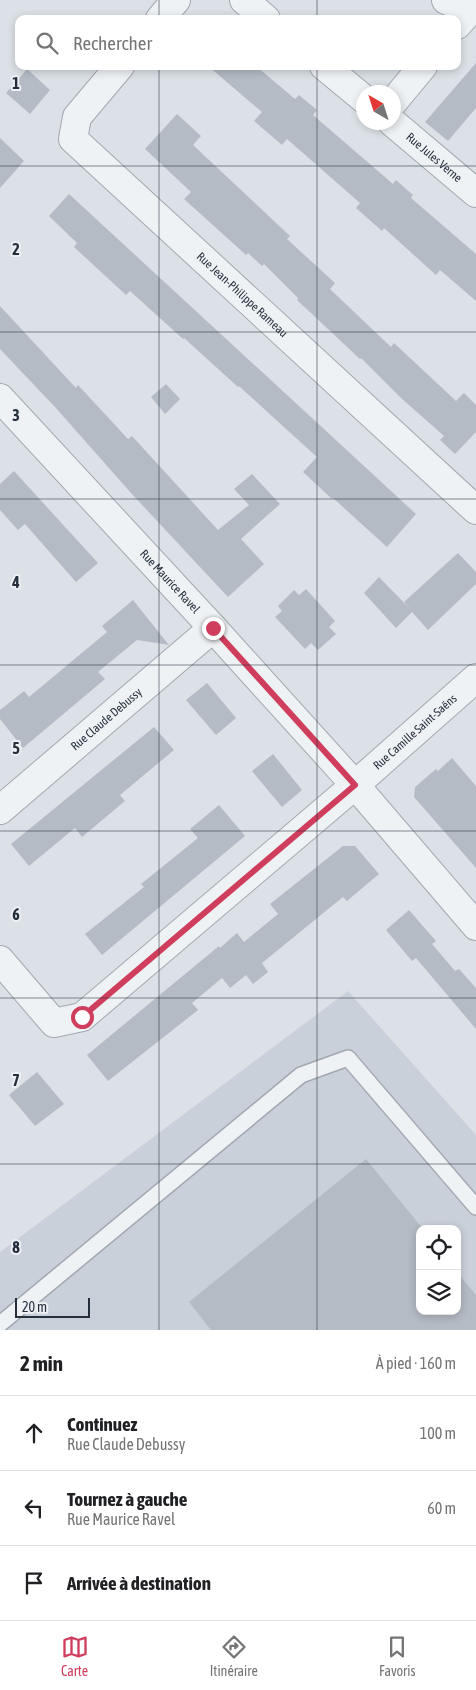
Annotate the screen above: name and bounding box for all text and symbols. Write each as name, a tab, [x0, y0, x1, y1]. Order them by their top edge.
search box	[15, 15, 461, 70]
icon: search	[33, 29, 61, 57]
text: Rechercher	[73, 32, 152, 54]
text: 1	[12, 74, 20, 92]
north arrow	[356, 85, 401, 130]
street label: Rue Jules Verne	[403, 130, 465, 185]
text: 2	[12, 240, 20, 258]
street label: Rue Jean-Philippe Rameau	[194, 249, 291, 340]
text: 3	[12, 406, 20, 424]
street label: Rue Maurice Ravel	[137, 547, 203, 617]
text: 4	[11, 573, 20, 591]
route end	[202, 617, 225, 640]
street label: Rue Claude Debussy	[68, 685, 145, 753]
street label: Rue Camille Saint-Saëns	[370, 691, 460, 772]
text: 5	[12, 739, 20, 757]
text: 6	[12, 905, 20, 923]
route start	[71, 1006, 94, 1029]
text: 7	[12, 1071, 20, 1089]
map controls	[416, 1225, 461, 1315]
button: locate	[416, 1225, 461, 1270]
text: 8	[12, 1238, 20, 1256]
button: layers	[416, 1270, 461, 1315]
scale bar	[15, 1295, 90, 1318]
text: 20 m	[22, 1299, 47, 1315]
text: 2 min	[20, 1351, 63, 1375]
text: À pied · 160 m	[376, 1354, 456, 1372]
text: Continuez	[67, 1413, 137, 1435]
icon: ahead	[20, 1419, 48, 1447]
text: 100 m	[420, 1424, 456, 1442]
text: Rue Claude Debussy	[67, 1435, 185, 1453]
text: Tournez à gauche	[67, 1488, 187, 1510]
icon: left	[20, 1494, 48, 1522]
text: 60 m	[427, 1499, 456, 1517]
text: Rue Maurice Ravel	[67, 1510, 175, 1528]
icon: arrive	[20, 1569, 48, 1597]
text: Arrivée à destination	[67, 1572, 211, 1594]
tab: Carte	[61, 1633, 89, 1679]
tab: Itinéraire	[210, 1633, 258, 1679]
tab: Favoris	[379, 1633, 415, 1679]

